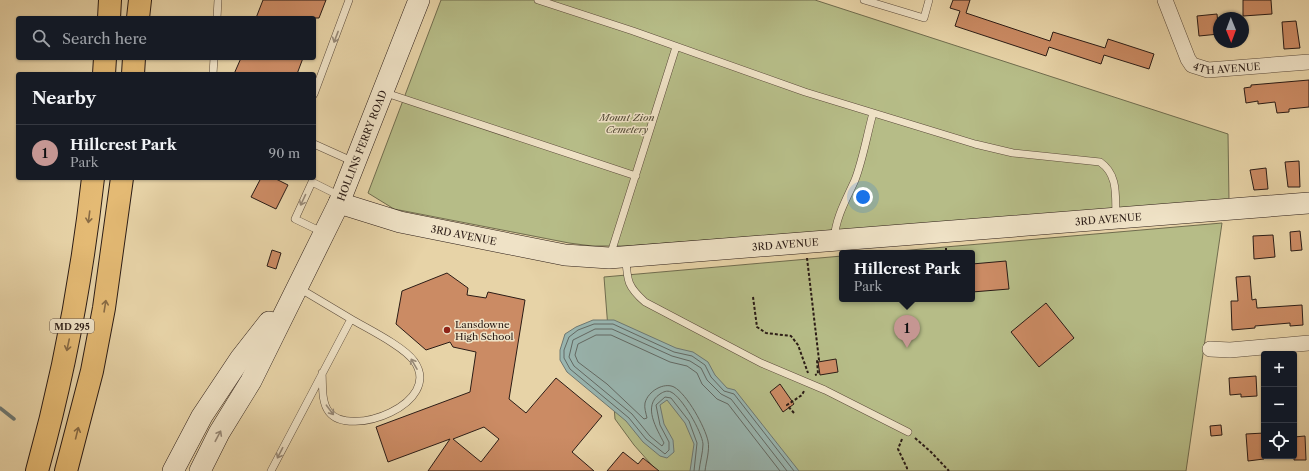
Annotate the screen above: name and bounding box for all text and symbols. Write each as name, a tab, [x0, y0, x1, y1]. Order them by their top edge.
north arrow	[1213, 12, 1249, 48]
search box	[16, 16, 316, 60]
icon: search	[30, 27, 52, 49]
text: Search here	[62, 29, 147, 48]
one-way arrow	[331, 30, 339, 42]
street label: 4TH AVENUE	[1192, 59, 1261, 77]
text: Nearby	[32, 88, 96, 108]
street label: HOLLINS FERRY ROAD	[334, 88, 389, 203]
park label: Mount Zion Cemetery	[599, 111, 654, 136]
text: Hillcrest Park	[70, 135, 177, 154]
text: 1	[42, 145, 48, 161]
text: 90 m	[269, 145, 300, 161]
text: Park	[70, 154, 98, 170]
your location	[853, 187, 873, 207]
one-way arrow	[299, 194, 306, 206]
one-way arrow	[85, 210, 93, 223]
street label: 3RD AVENUE	[1074, 210, 1142, 228]
street label: 3RD AVENUE	[430, 222, 498, 248]
street label: 3RD AVENUE	[751, 235, 819, 253]
popup	[839, 250, 975, 302]
text: Hillcrest Park	[854, 259, 960, 278]
text: Park	[854, 278, 882, 294]
one-way arrow	[101, 300, 109, 313]
pin: 1	[894, 315, 920, 348]
place label: Lansdowne High School	[455, 318, 514, 343]
road number: MD 295	[50, 319, 94, 333]
marker: Lansdowne High School	[442, 325, 452, 335]
one-way arrow	[64, 338, 72, 351]
map controls	[1261, 351, 1297, 459]
button: +	[1261, 351, 1297, 387]
one-way arrow	[410, 358, 419, 369]
button: −	[1261, 387, 1297, 423]
one-way arrow	[325, 405, 334, 416]
button: locate	[1261, 423, 1297, 459]
one-way arrow	[73, 427, 81, 440]
one-way arrow	[215, 431, 222, 443]
one-way arrow	[276, 447, 283, 459]

